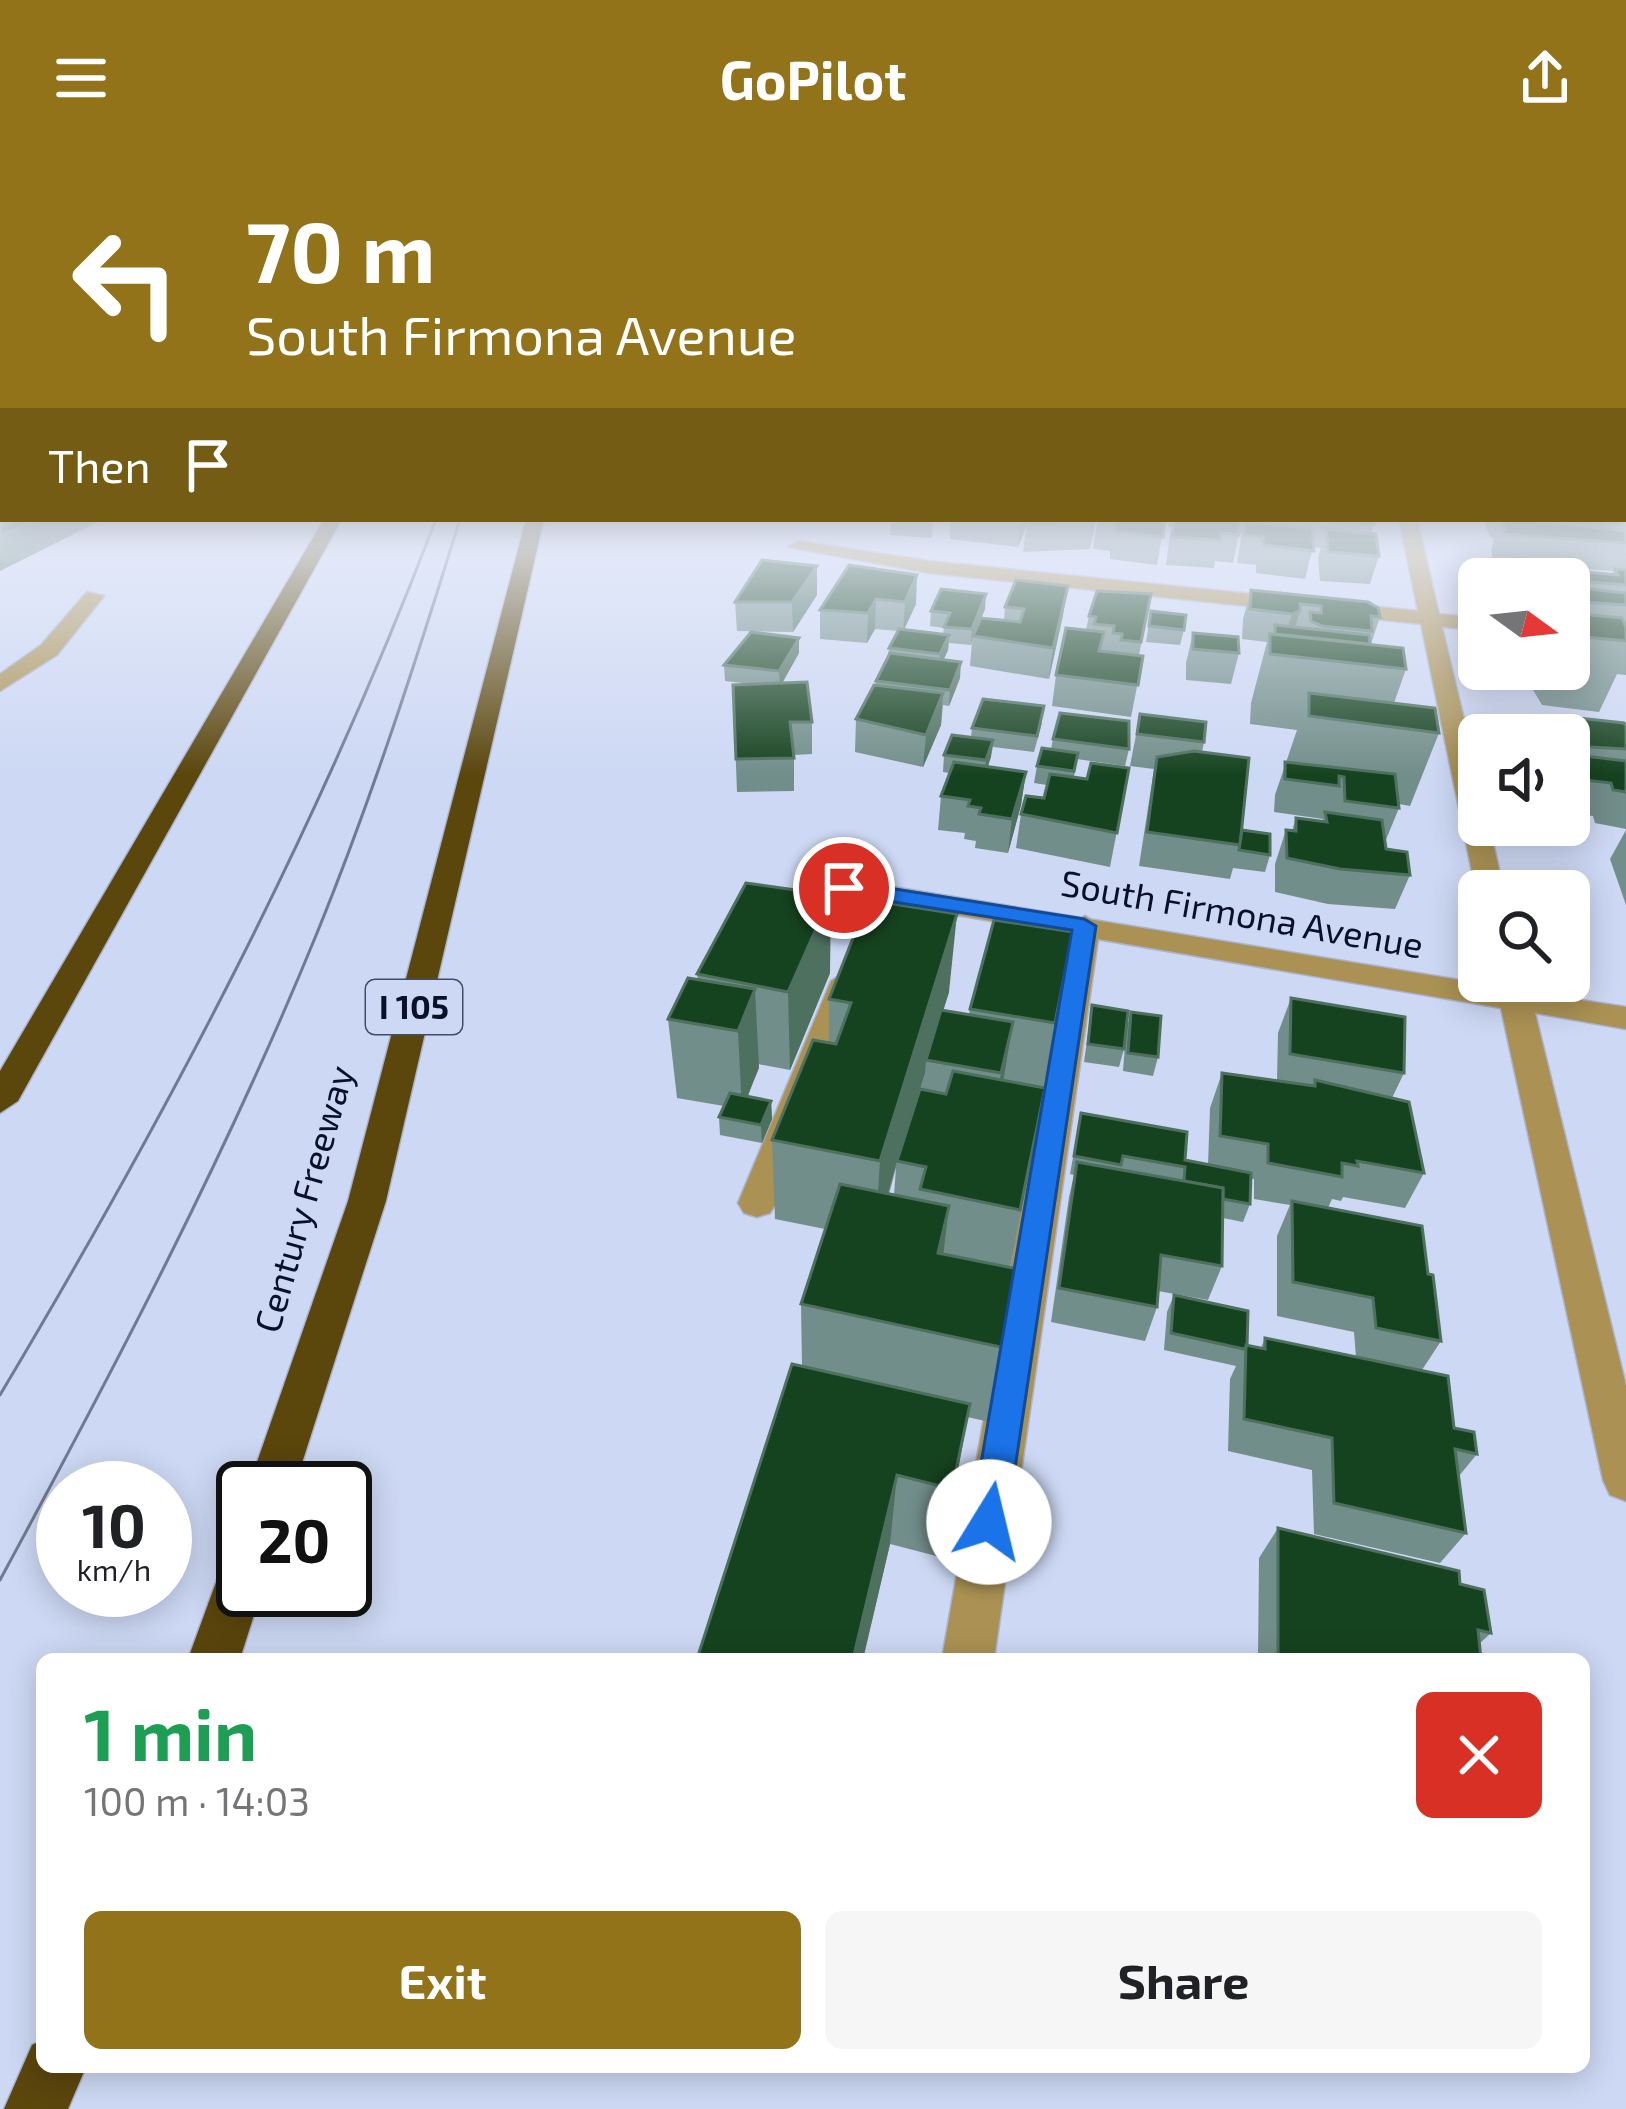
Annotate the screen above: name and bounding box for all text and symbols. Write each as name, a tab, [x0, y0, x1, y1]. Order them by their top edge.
icon: menu	[48, 45, 114, 111]
icon: share	[1512, 45, 1578, 111]
text: GoPilot	[720, 46, 906, 111]
text: 70 m	[246, 199, 436, 300]
icon: left	[48, 204, 204, 360]
text: South Firmona Avenue	[246, 301, 797, 366]
icon: arrive	[175, 432, 241, 498]
text: Then	[48, 438, 151, 492]
north arrow	[1458, 558, 1590, 690]
map controls	[1458, 558, 1590, 1002]
button: sound	[1458, 714, 1590, 846]
pin	[793, 837, 895, 939]
icon: arrive	[811, 855, 877, 921]
street label: South Firmona Avenue	[1058, 859, 1427, 966]
button: search	[1458, 870, 1590, 1002]
road number: I 105	[366, 980, 462, 1034]
street label: Century Freeway	[244, 1060, 361, 1337]
position arrow	[926, 1459, 1052, 1585]
speed limit sign: 20	[216, 1461, 372, 1617]
text: 10	[82, 1488, 146, 1560]
text: km/h	[77, 1551, 151, 1587]
text: 1 min	[84, 1689, 257, 1775]
button: close	[1416, 1692, 1542, 1818]
text: 100 m · 14:03	[84, 1777, 310, 1824]
button: Exit	[84, 1911, 801, 2049]
button: Share	[825, 1911, 1542, 2049]

